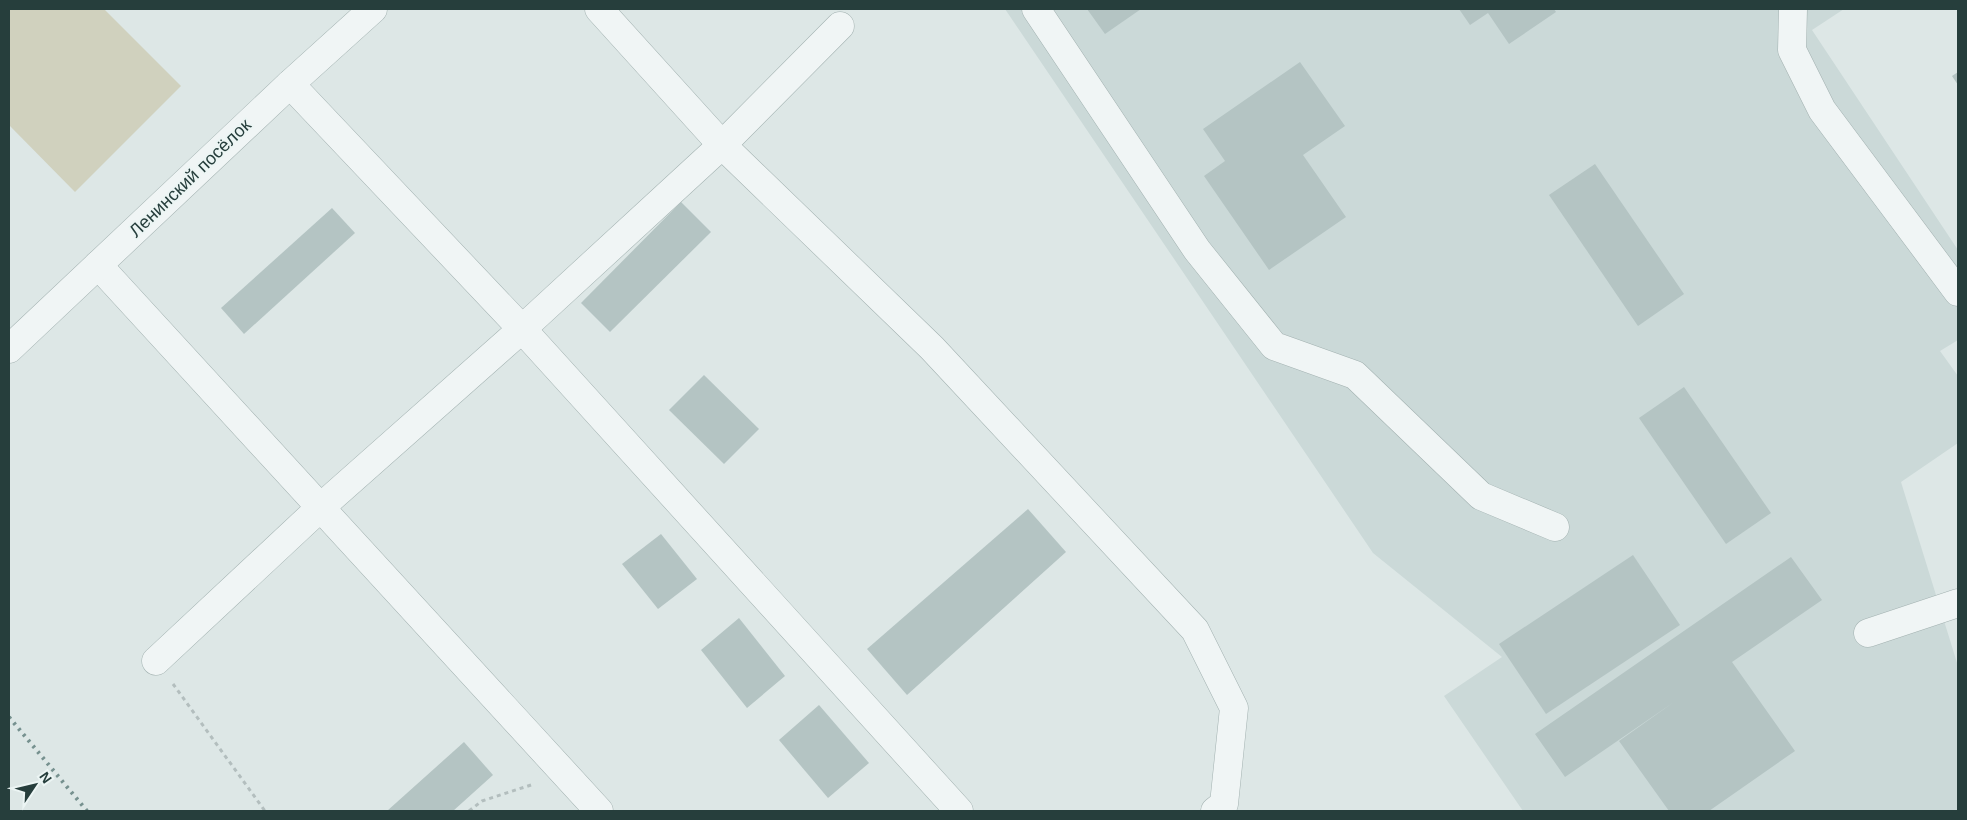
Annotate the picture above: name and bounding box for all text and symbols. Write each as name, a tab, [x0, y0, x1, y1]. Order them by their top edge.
street label: Ленинский посёлок	[125, 115, 255, 241]
north arrow	[10, 760, 60, 810]
text: N	[36, 769, 55, 786]

